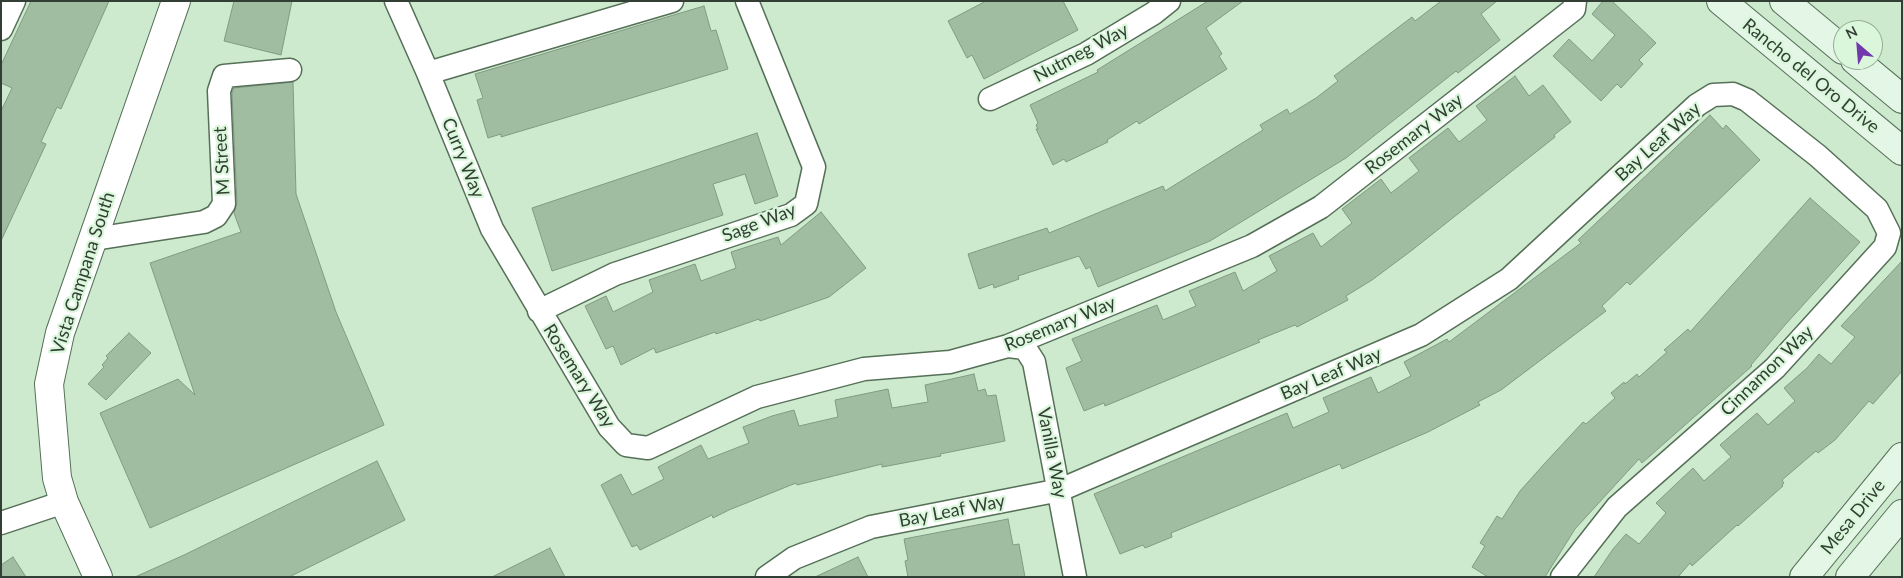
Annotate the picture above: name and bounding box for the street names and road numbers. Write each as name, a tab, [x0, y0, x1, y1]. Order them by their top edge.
street label: Rancho del Oro Drive	[1738, 14, 1884, 138]
street label: Nutmeg Way	[1030, 19, 1132, 87]
street label: Rosemary Way	[1361, 89, 1467, 179]
street label: Bay Leaf Way	[1611, 98, 1705, 186]
street label: Curry Way	[437, 115, 489, 201]
street label: M Street	[209, 126, 235, 196]
street label: Vista Campana South	[47, 189, 119, 357]
street label: Sage Way	[719, 199, 799, 247]
street label: Rosemary Way	[1001, 292, 1119, 356]
street label: Rosemary Way	[539, 320, 619, 432]
street label: Cinnamon Way	[1716, 321, 1818, 421]
street label: Bay Leaf Way	[1277, 343, 1385, 405]
street label: Vanilla Way	[1033, 406, 1071, 500]
street label: Mesa Drive	[1816, 475, 1890, 559]
street label: Bay Leaf Way	[897, 490, 1007, 532]

